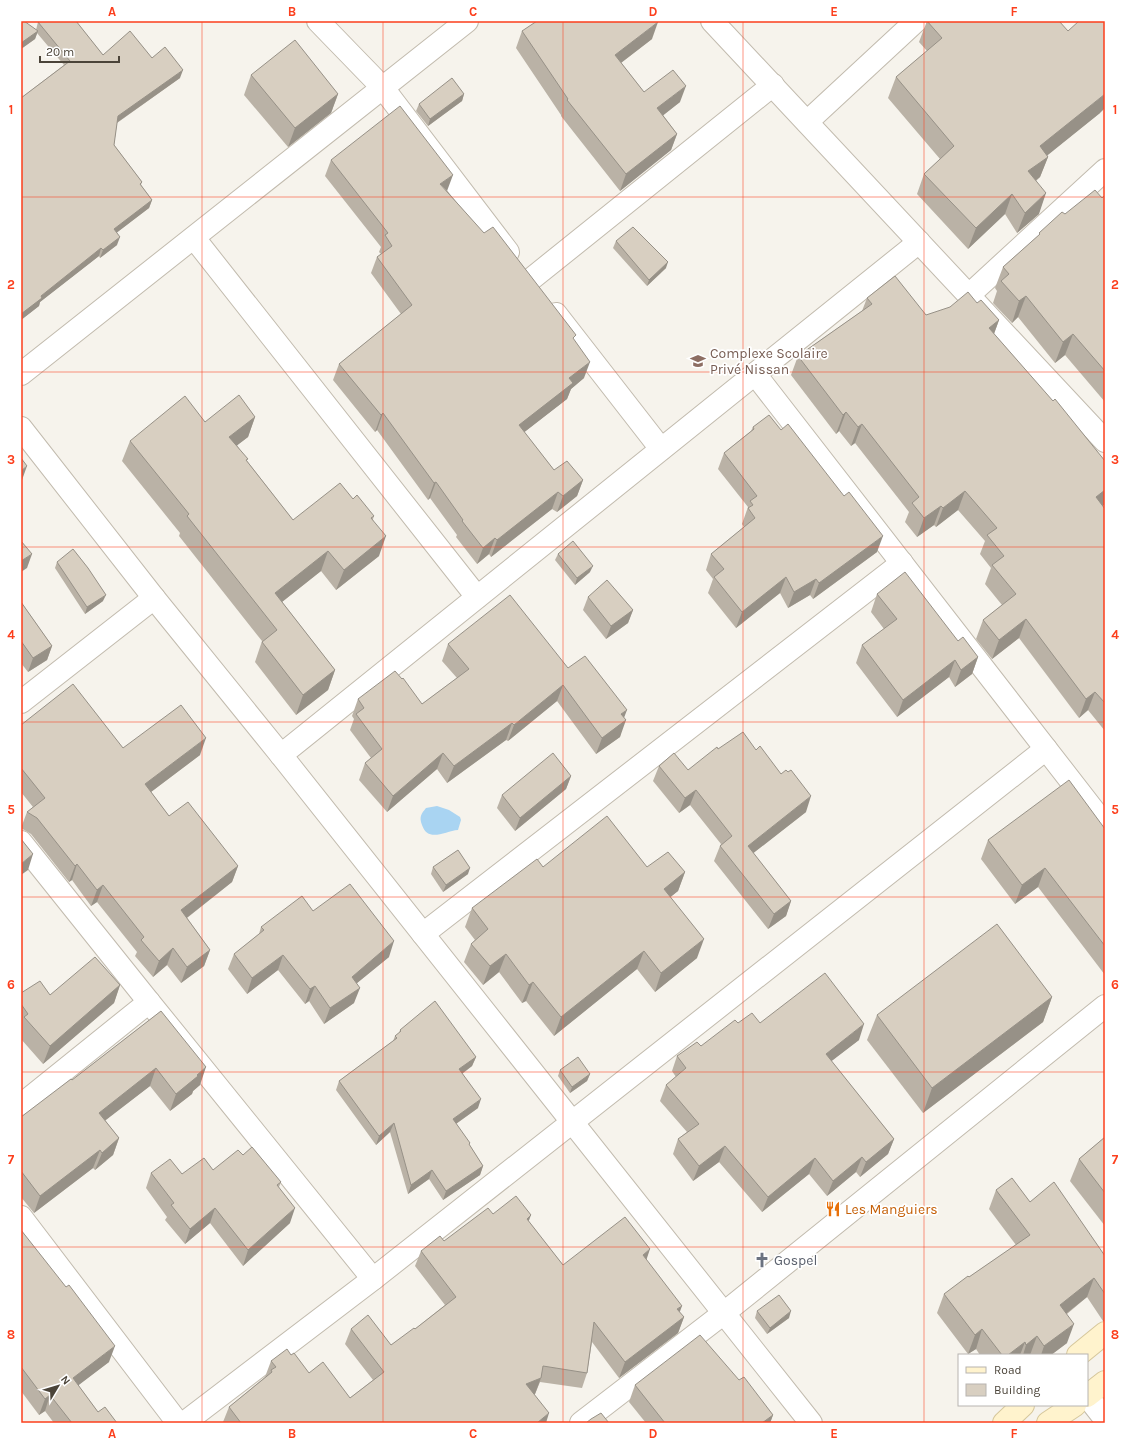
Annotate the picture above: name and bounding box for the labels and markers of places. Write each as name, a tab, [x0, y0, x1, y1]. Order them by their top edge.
place label: Complexe Scolaire Privé Nissan	[710, 345, 828, 378]
school or university icon: Complexe Scolaire Privé Nissan	[689, 352, 707, 370]
restaurant icon: Les Manguiers	[824, 1200, 842, 1218]
place label: Les Manguiers	[845, 1201, 938, 1218]
church icon: Gospel	[753, 1251, 771, 1269]
place label: Gospel	[774, 1252, 817, 1269]

